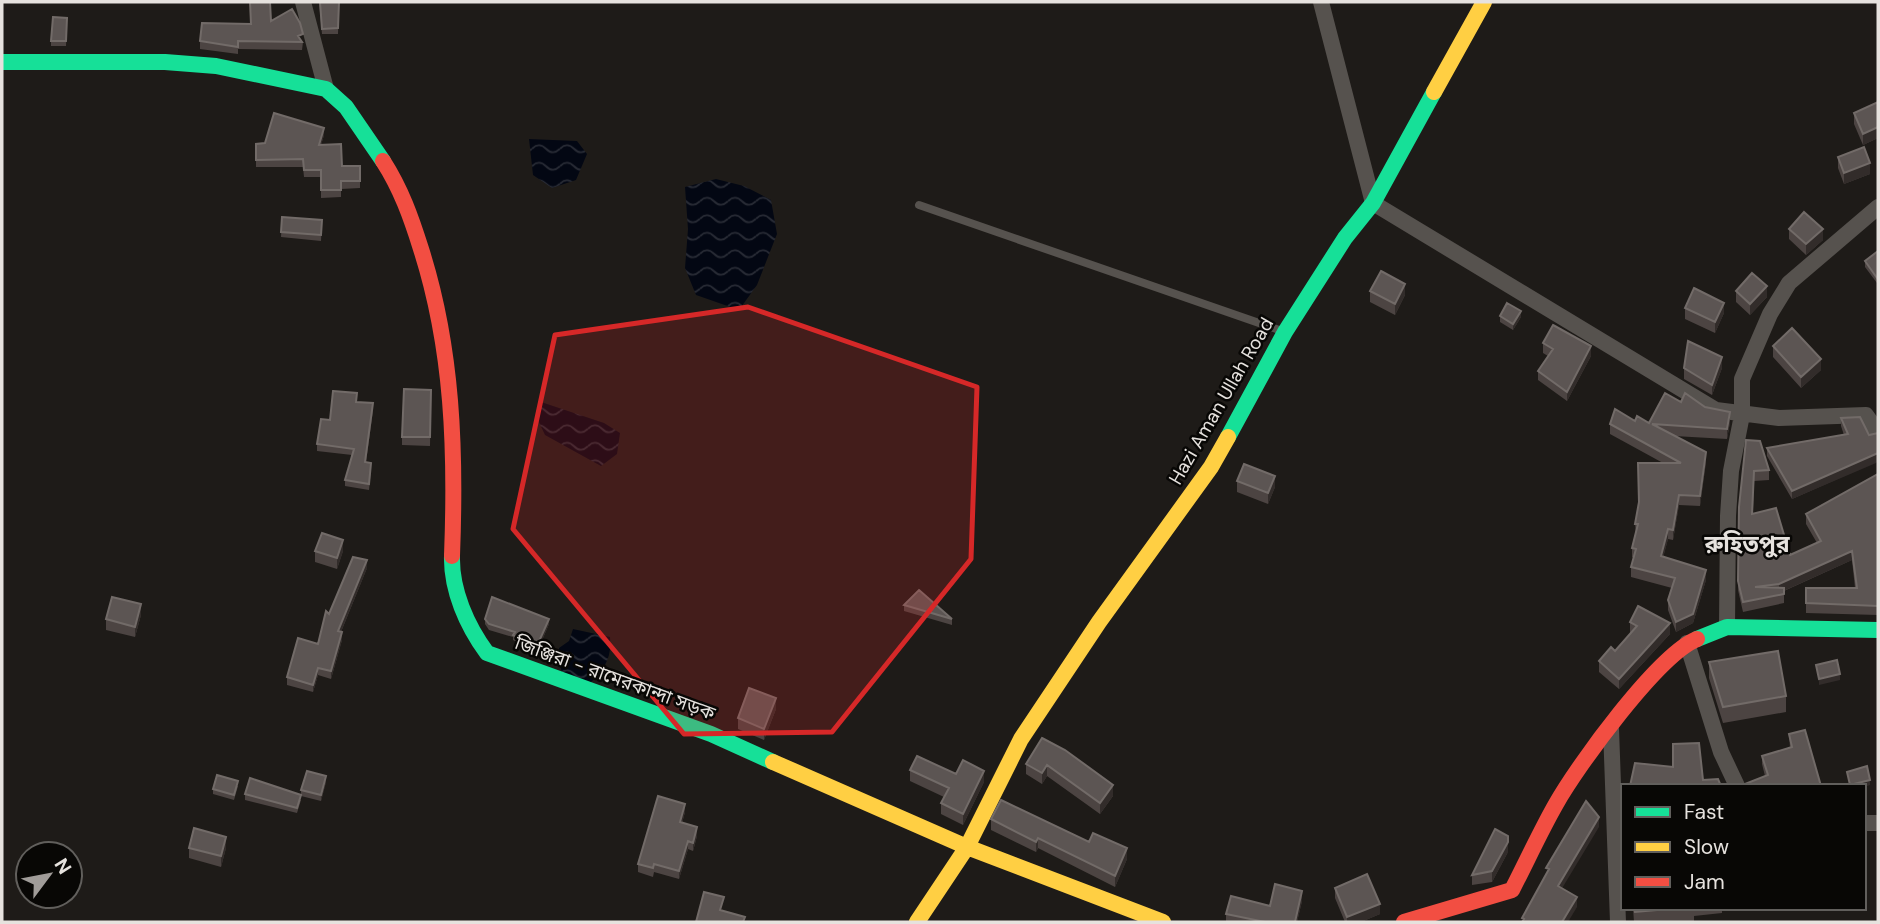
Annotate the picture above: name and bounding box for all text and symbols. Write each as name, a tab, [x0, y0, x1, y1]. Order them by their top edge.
street label: Hazi Aman Ullah Road	[1163, 313, 1279, 489]
district label: রুহিতপুর	[1703, 529, 1791, 559]
street label: জিঞ্জিরা - রামেরকান্দা সড়ক	[510, 630, 719, 726]
legend	[1621, 784, 1866, 910]
text: Fast	[1684, 798, 1724, 826]
text: Slow	[1684, 833, 1729, 861]
north arrow	[14, 840, 84, 910]
text: N	[49, 854, 77, 879]
text: Jam	[1684, 868, 1725, 896]

